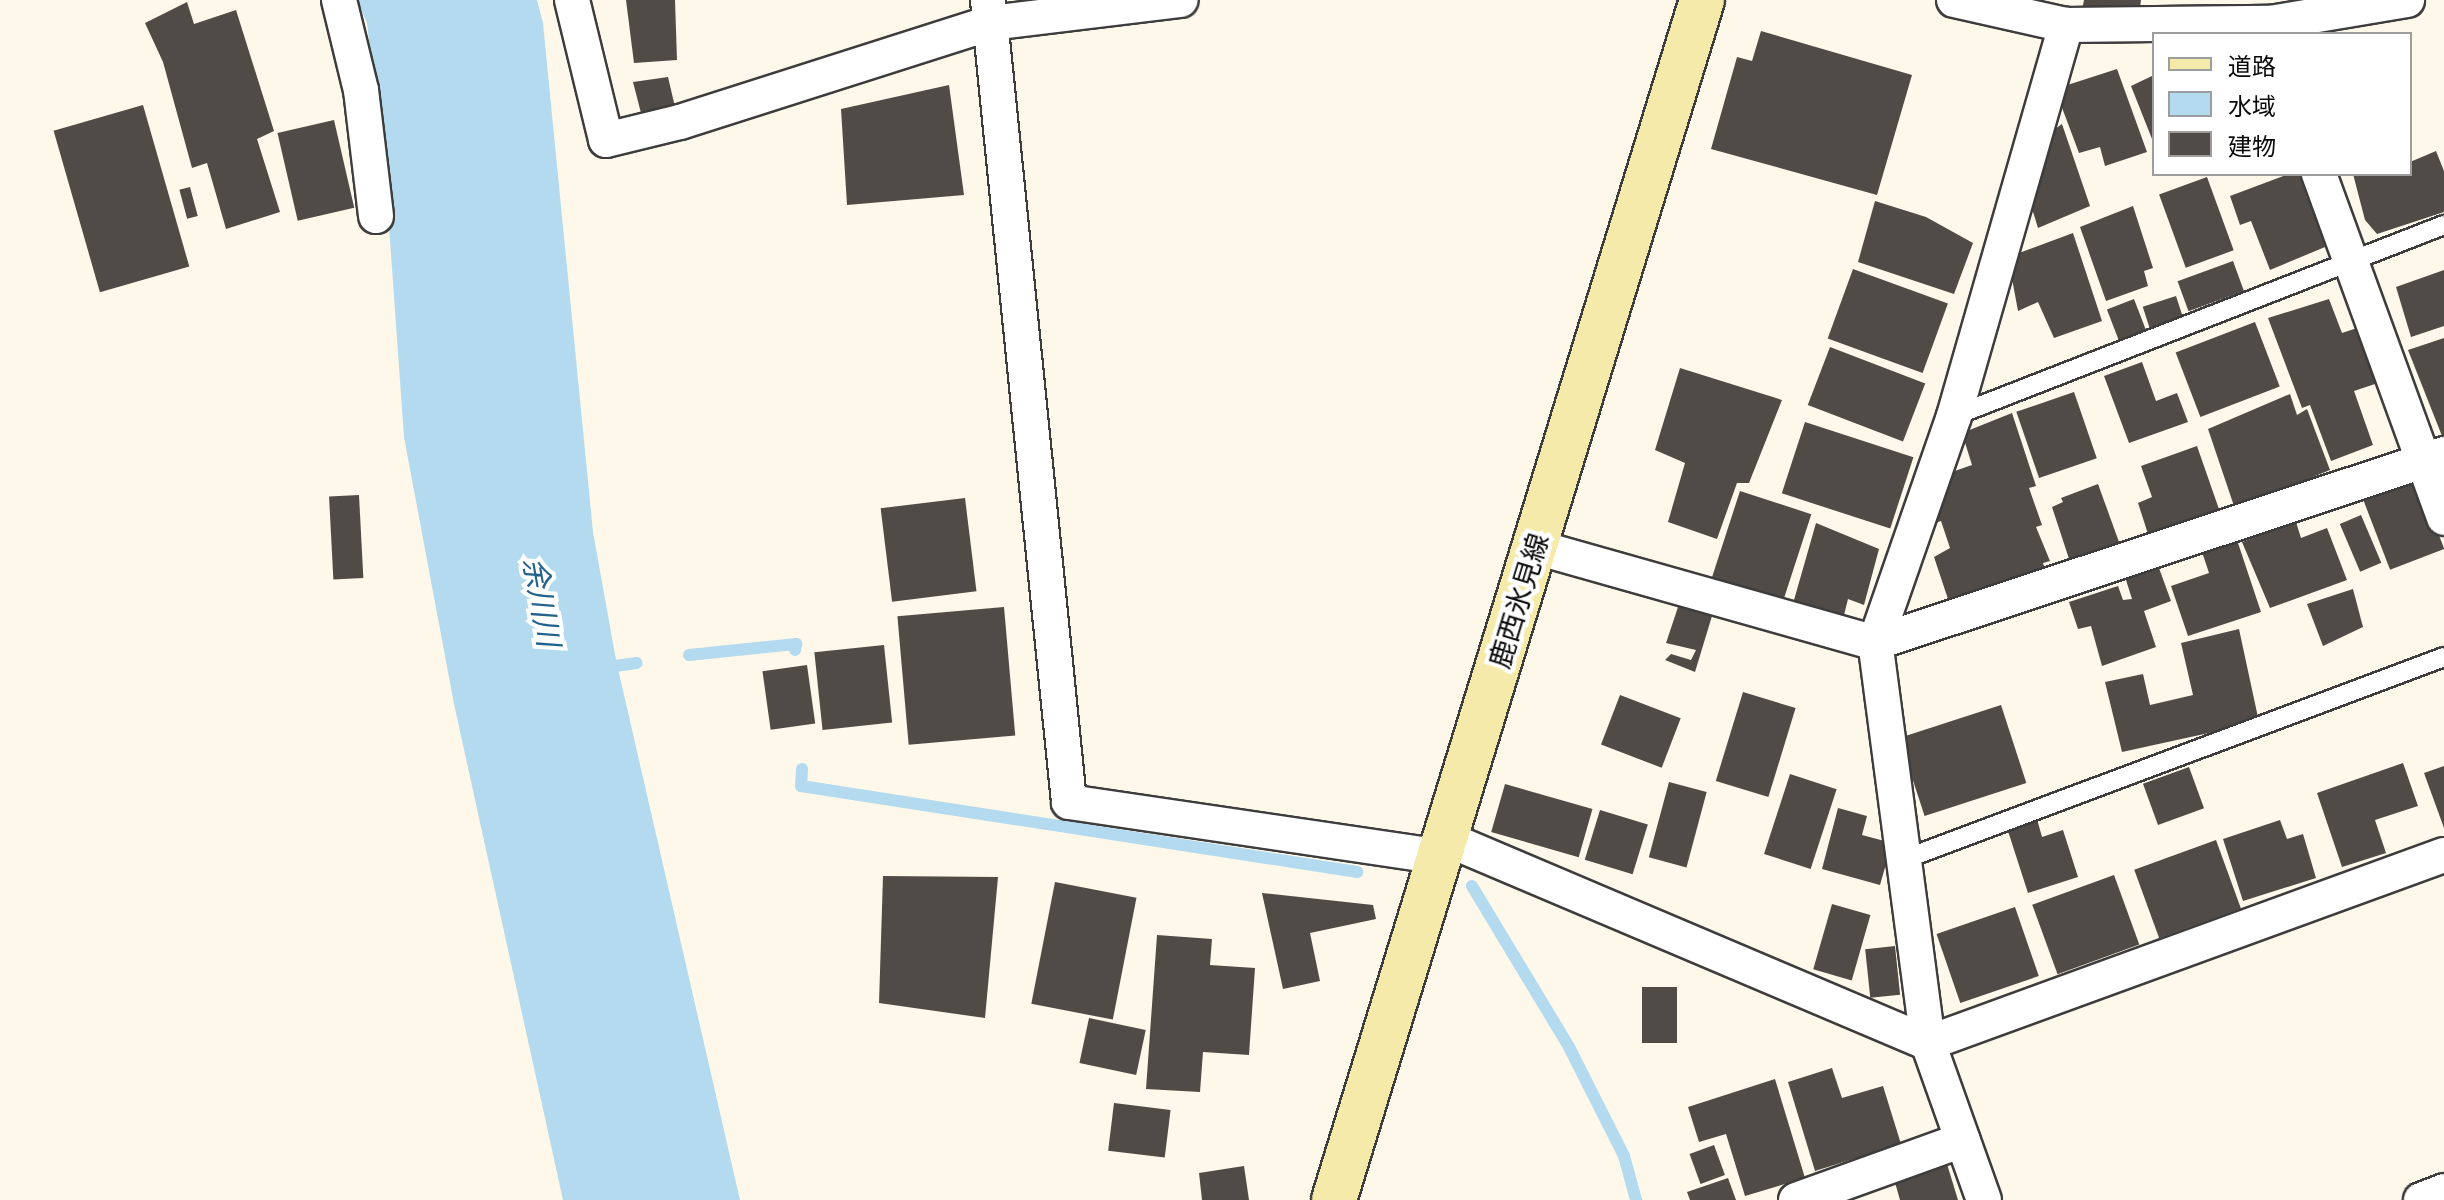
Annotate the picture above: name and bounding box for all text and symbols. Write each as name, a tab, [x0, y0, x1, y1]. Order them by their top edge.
legend	[2152, 32, 2412, 176]
text: 道路	[2228, 53, 2276, 81]
text: 水域	[2228, 93, 2276, 121]
text: 建物	[2228, 133, 2276, 161]
street label: 鹿西氷見線	[1483, 529, 1557, 673]
water label: 余川川	[515, 555, 567, 649]

